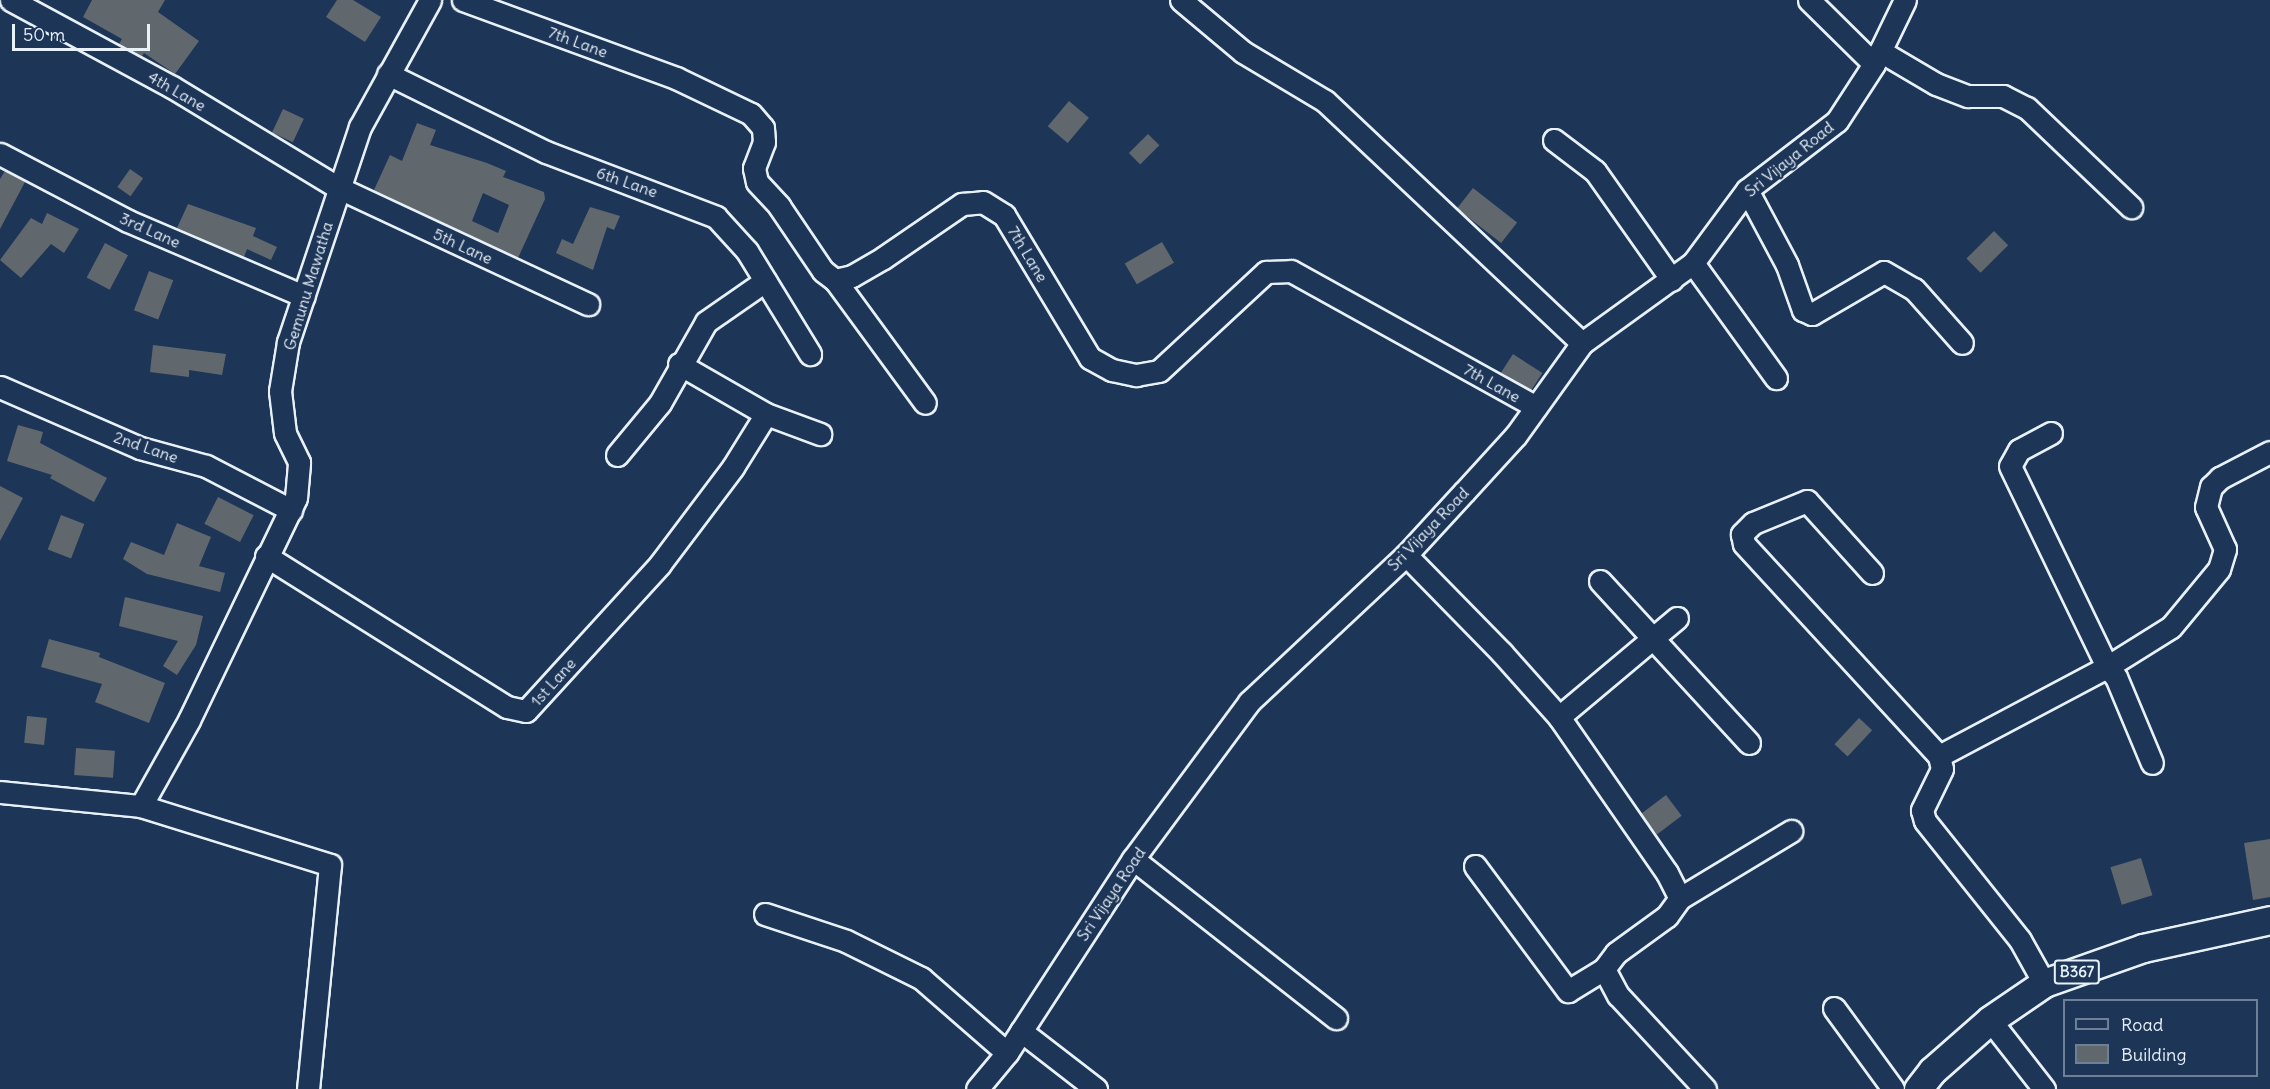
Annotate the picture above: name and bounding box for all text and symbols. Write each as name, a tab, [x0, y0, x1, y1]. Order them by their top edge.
scale bar	[15, 12, 153, 50]
street label: 7th Lane	[546, 22, 610, 62]
text: 50 m	[23, 23, 65, 46]
street label: 4th Lane	[145, 67, 209, 115]
street label: Sri Vijaya Road	[1741, 117, 1837, 201]
street label: 6th Lane	[594, 163, 660, 201]
street label: 3rd Lane	[117, 208, 183, 252]
street label: Gemunu Mawatha	[279, 219, 337, 353]
street label: 7th Lane	[1004, 223, 1052, 285]
street label: 5th Lane	[430, 224, 496, 268]
street label: 7th Lane	[1460, 360, 1524, 406]
street label: 2nd Lane	[111, 427, 181, 467]
street label: Sri Vijaya Road	[1383, 483, 1473, 575]
street label: 1st Lane	[526, 654, 580, 710]
street label: Sri Vijaya Road	[1073, 844, 1149, 944]
road number: B367	[2053, 960, 2101, 984]
legend	[2063, 999, 2258, 1077]
text: Road	[2121, 1013, 2163, 1036]
text: Building	[2121, 1043, 2186, 1066]

